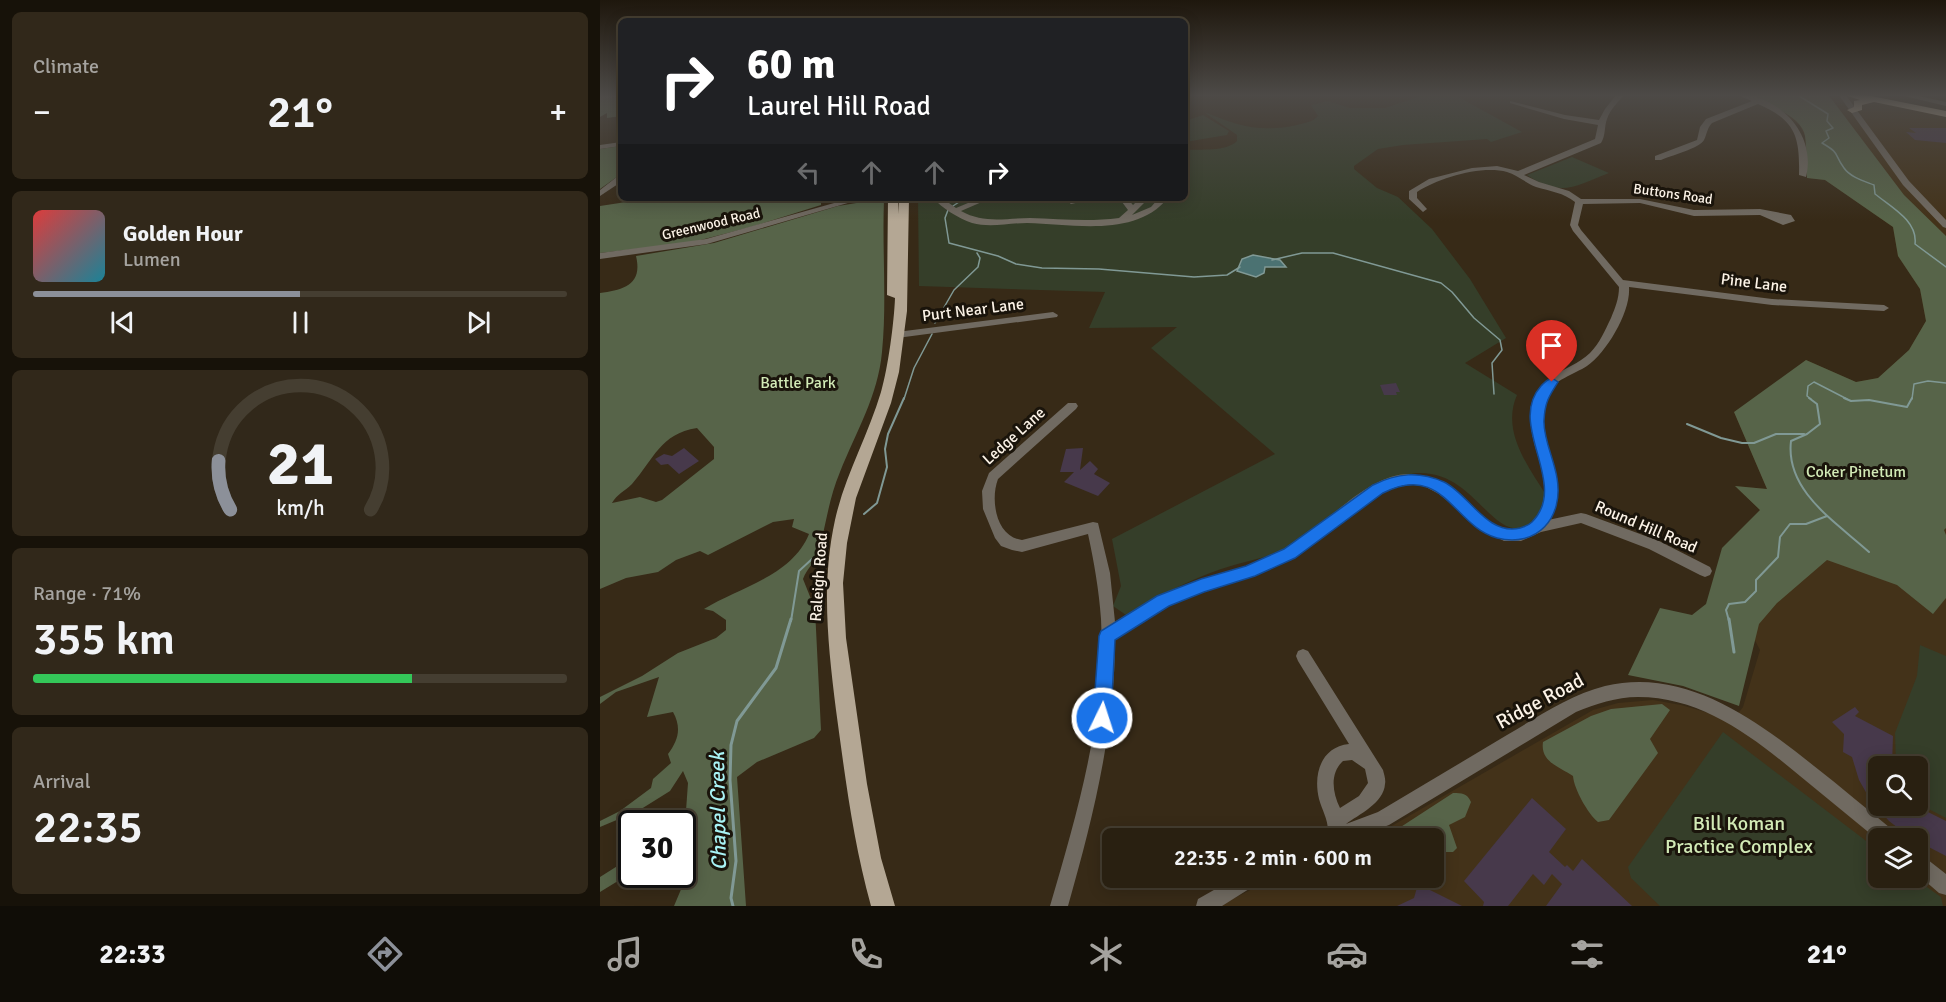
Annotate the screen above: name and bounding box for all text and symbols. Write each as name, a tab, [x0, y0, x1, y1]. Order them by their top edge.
text: 60 m	[747, 39, 836, 90]
icon: right	[648, 42, 726, 120]
text: Climate	[33, 54, 99, 79]
text: 21°	[267, 85, 333, 140]
text: Laurel Hill Road	[747, 90, 931, 123]
text: −	[33, 92, 51, 133]
text: +	[549, 92, 567, 133]
icon: left	[792, 156, 825, 189]
icon: ahead	[855, 156, 888, 189]
icon: ahead	[918, 156, 951, 189]
icon: right	[981, 156, 1014, 189]
street label: Buttons Road	[1632, 180, 1714, 208]
street label: Greenwood Road	[660, 204, 762, 244]
text: Golden Hour	[123, 220, 243, 247]
text: Lumen	[123, 247, 181, 272]
street label: Pine Lane	[1720, 269, 1788, 297]
street label: Purt Near Lane	[921, 294, 1025, 326]
icon: previous	[106, 306, 139, 339]
icon: pause	[284, 306, 317, 339]
icon: next	[462, 306, 495, 339]
pin	[1526, 320, 1577, 382]
icon: arrive	[1535, 329, 1568, 362]
park label: Battle Park	[760, 373, 836, 393]
street label: Ledge Lane	[979, 403, 1049, 469]
text: 21	[266, 425, 334, 502]
park label: Coker Pinetum	[1806, 462, 1906, 482]
text: km/h	[276, 495, 324, 521]
street label: Round Hill Road	[1592, 496, 1700, 558]
street label: Raleigh Road	[806, 532, 832, 622]
text: Range · 71%	[33, 581, 141, 606]
text: 355 km	[33, 612, 175, 667]
street label: Ridge Road	[1492, 667, 1588, 735]
position arrow	[1070, 686, 1134, 750]
water label: Chapel Creek	[704, 749, 732, 871]
map controls	[1868, 756, 1928, 888]
button: search	[1868, 756, 1928, 816]
text: Arrival	[33, 769, 91, 794]
text: 22:35	[33, 800, 143, 855]
speed limit sign: 30	[618, 810, 696, 888]
park label: Bill Koman Practice Complex	[1665, 811, 1813, 859]
button: layers	[1868, 828, 1928, 888]
text: 22:35 · 2 min · 600 m	[1174, 844, 1372, 871]
icon: directions	[364, 933, 406, 975]
icon: music	[604, 933, 646, 975]
icon: phone	[845, 933, 887, 975]
icon: climate	[1085, 933, 1127, 975]
icon: car	[1326, 933, 1368, 975]
icon: filters	[1566, 933, 1608, 975]
text: 22:33	[99, 938, 166, 971]
text: 21°	[1807, 938, 1847, 971]

